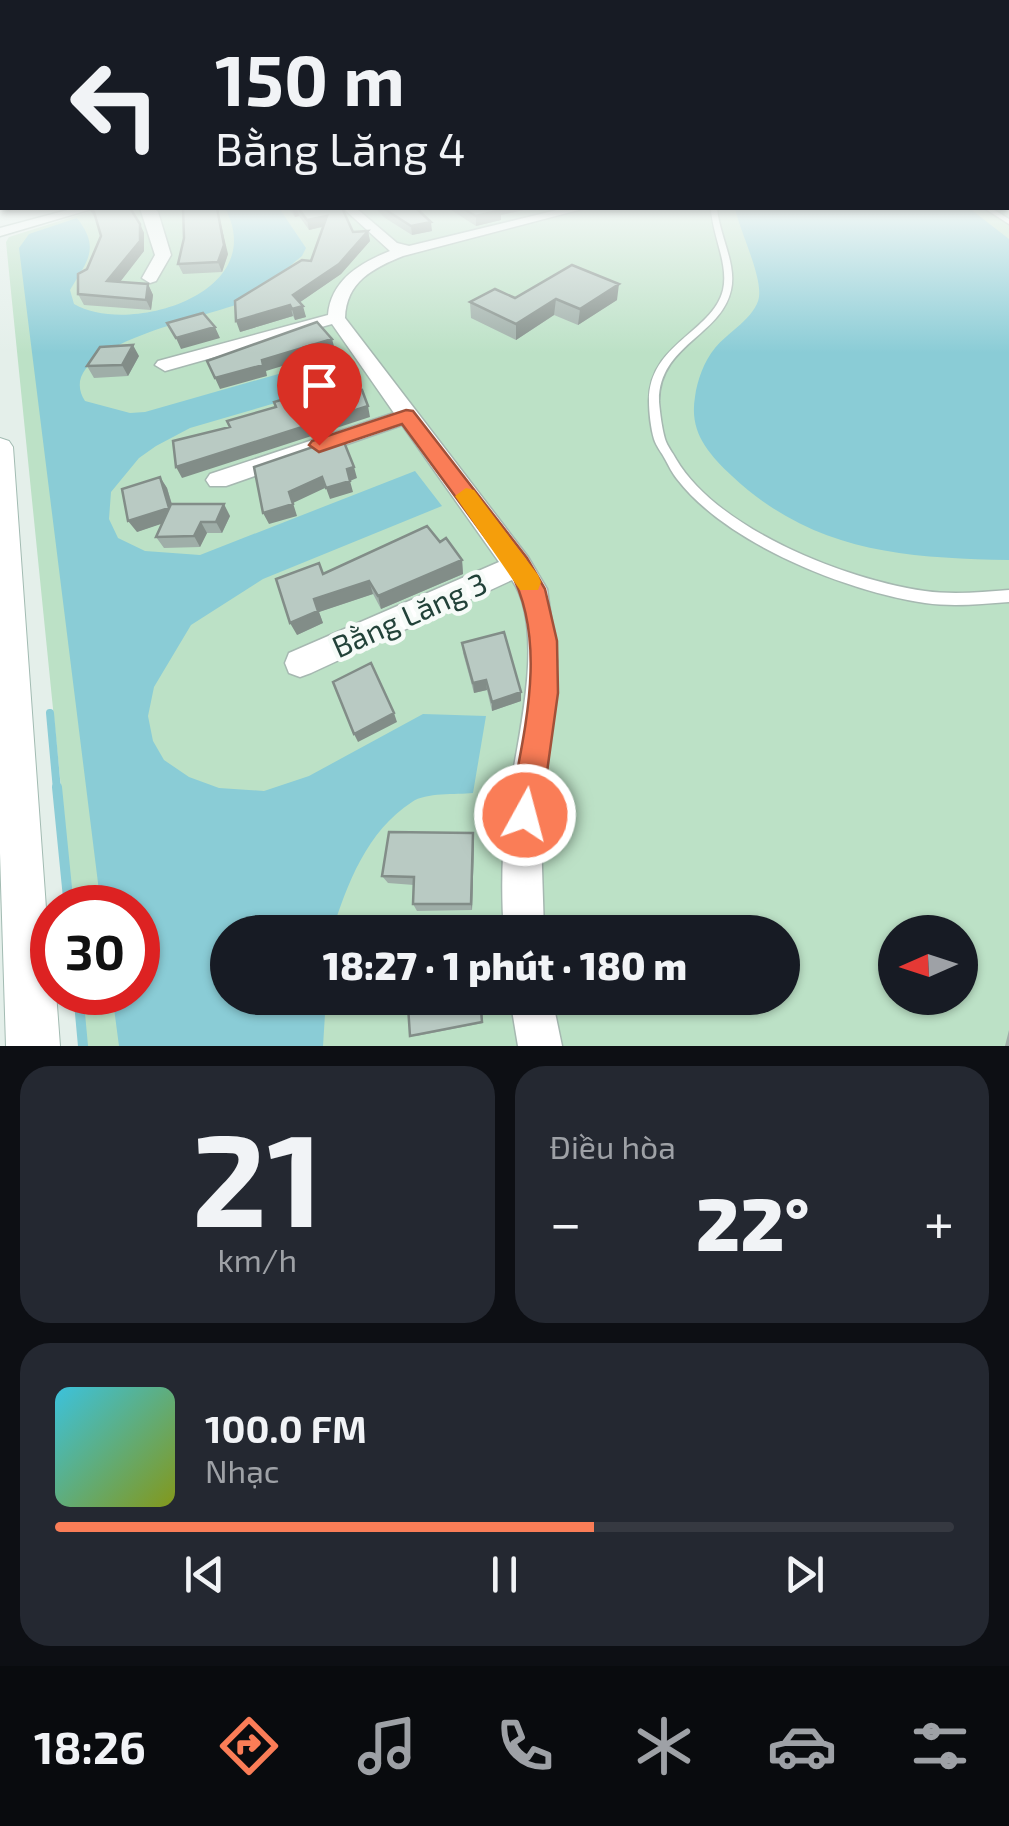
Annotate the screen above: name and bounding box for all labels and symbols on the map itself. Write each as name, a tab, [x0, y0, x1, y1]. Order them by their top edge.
pin	[277, 343, 362, 446]
street label: Bằng Lăng 3	[326, 564, 492, 664]
position arrow	[473, 763, 577, 867]
speed limit sign: 30	[30, 885, 160, 1015]
north arrow	[878, 915, 978, 1015]

